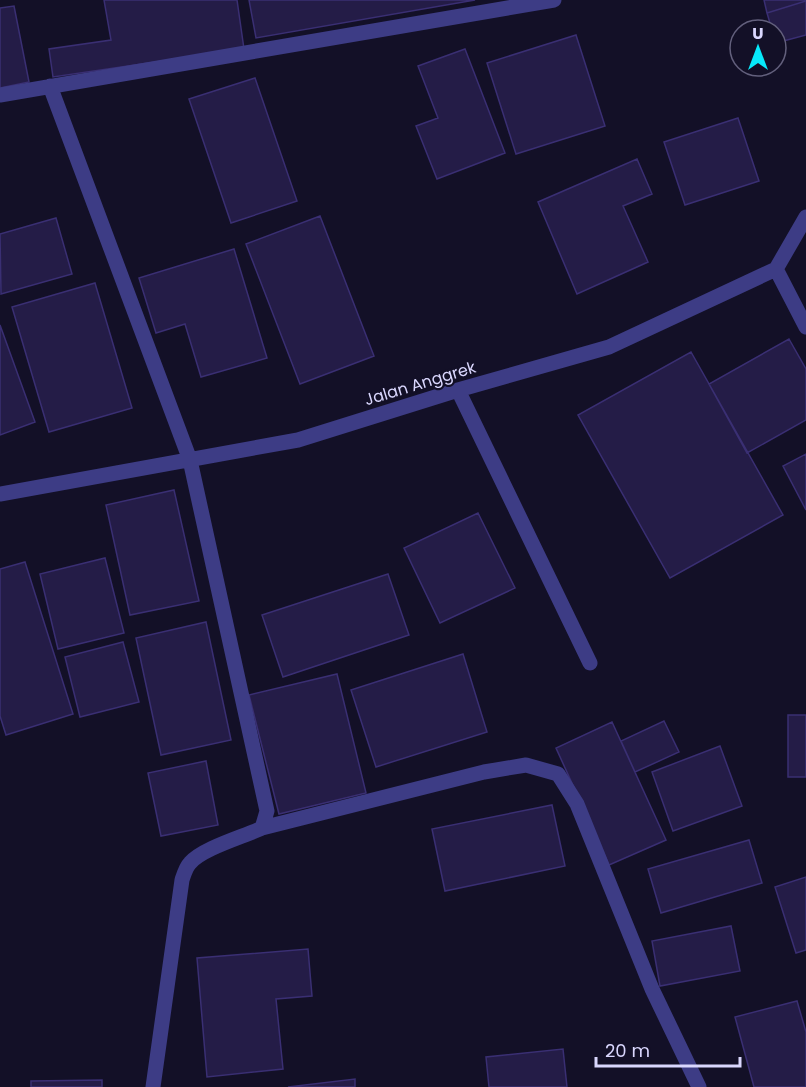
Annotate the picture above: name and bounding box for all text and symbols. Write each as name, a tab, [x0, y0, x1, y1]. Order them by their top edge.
north arrow	[728, 18, 788, 78]
text: U	[752, 22, 764, 45]
street label: Jalan Anggrek	[362, 355, 479, 411]
scale bar	[596, 1030, 740, 1068]
text: 20 m	[605, 1038, 650, 1063]

